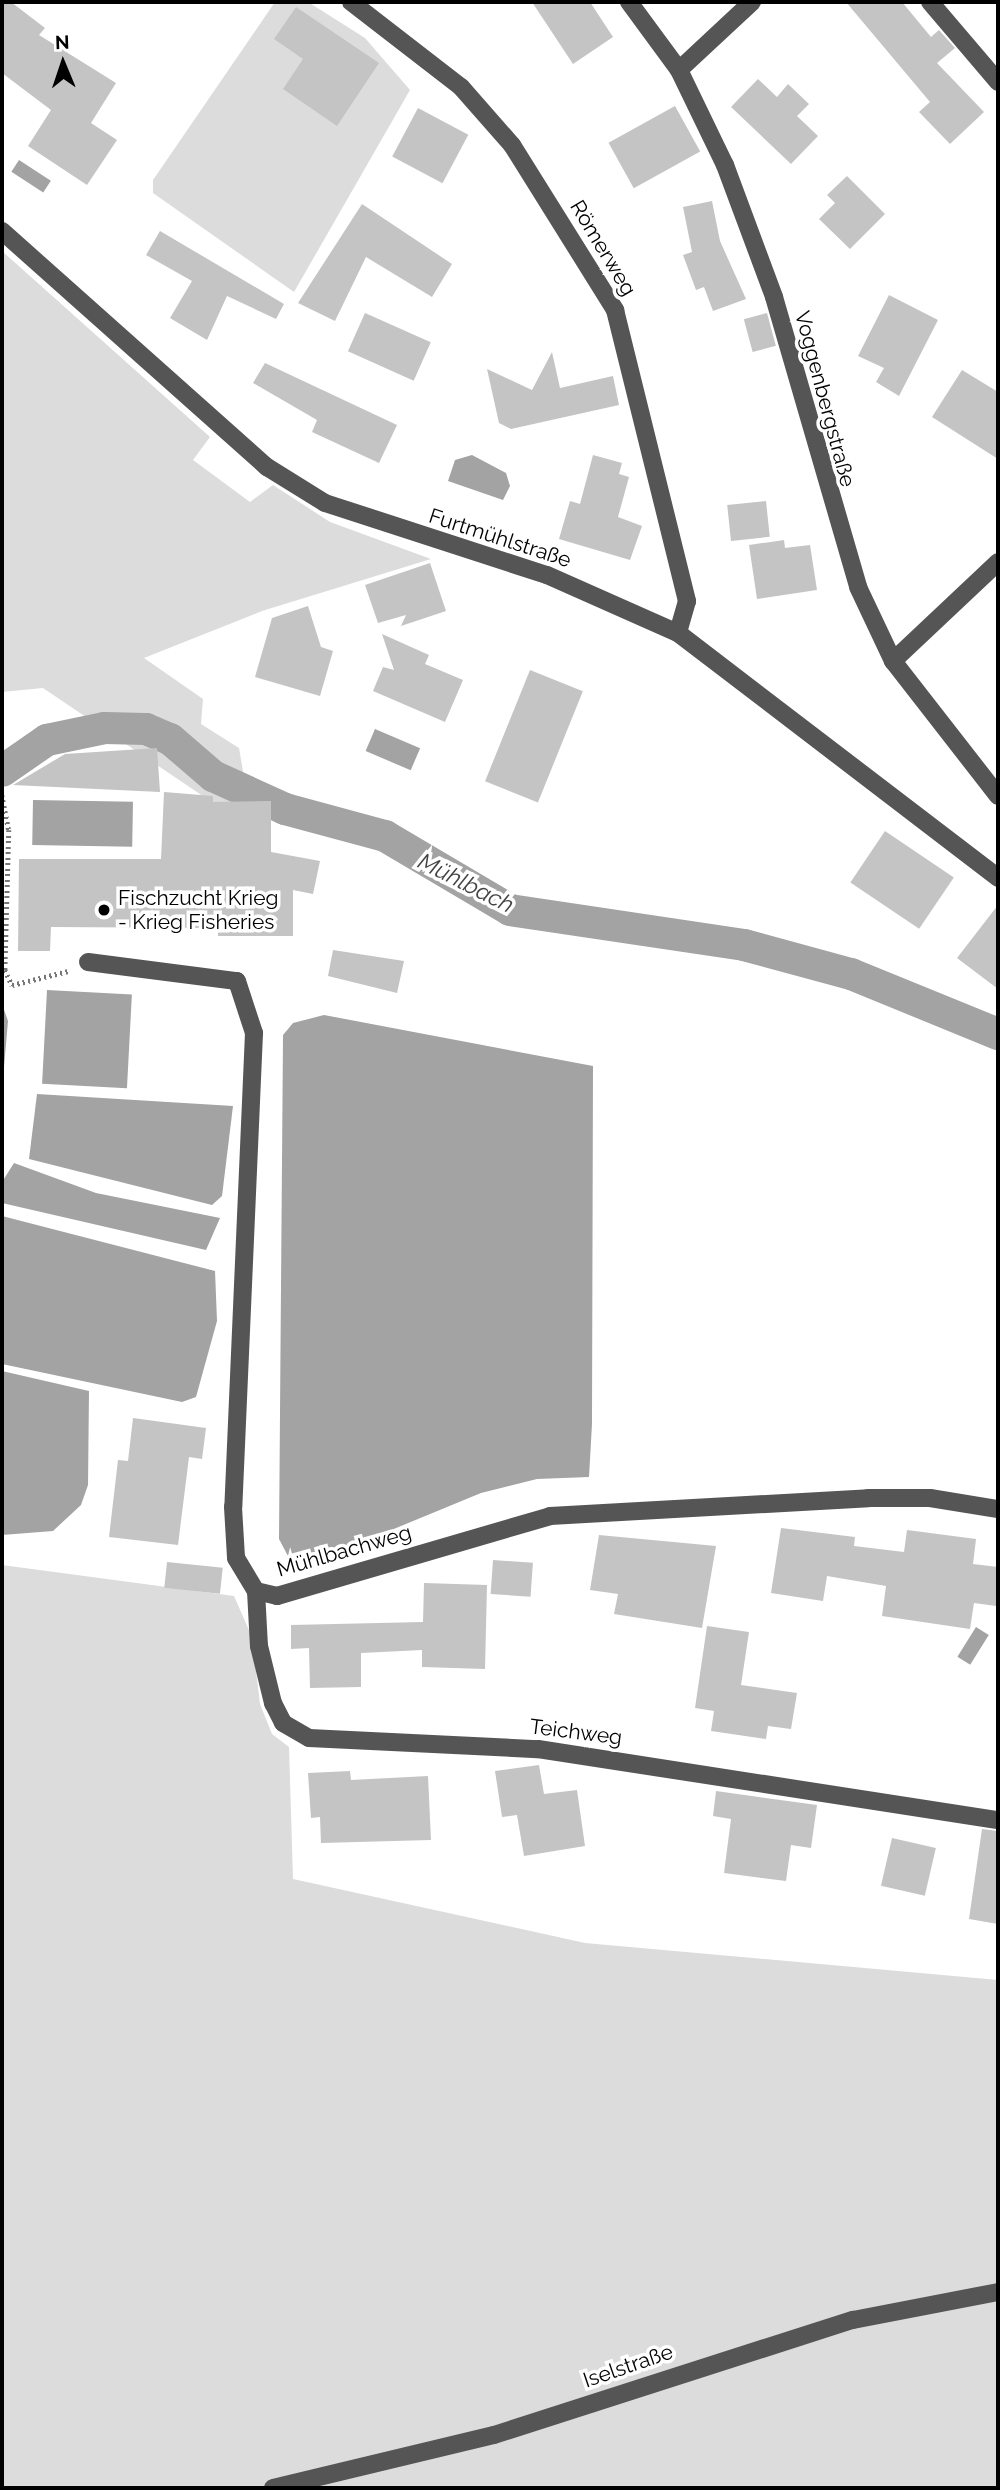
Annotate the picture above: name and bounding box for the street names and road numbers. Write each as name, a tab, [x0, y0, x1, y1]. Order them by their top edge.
street label: Römerweg	[565, 196, 641, 300]
street label: Voggenbergstraße	[789, 308, 861, 490]
street label: Furtmühlstraße	[426, 503, 574, 573]
street label: Mühlbachweg	[274, 1520, 414, 1582]
street label: Teichweg	[528, 1714, 624, 1750]
street label: Iselstraße	[580, 2339, 676, 2393]

